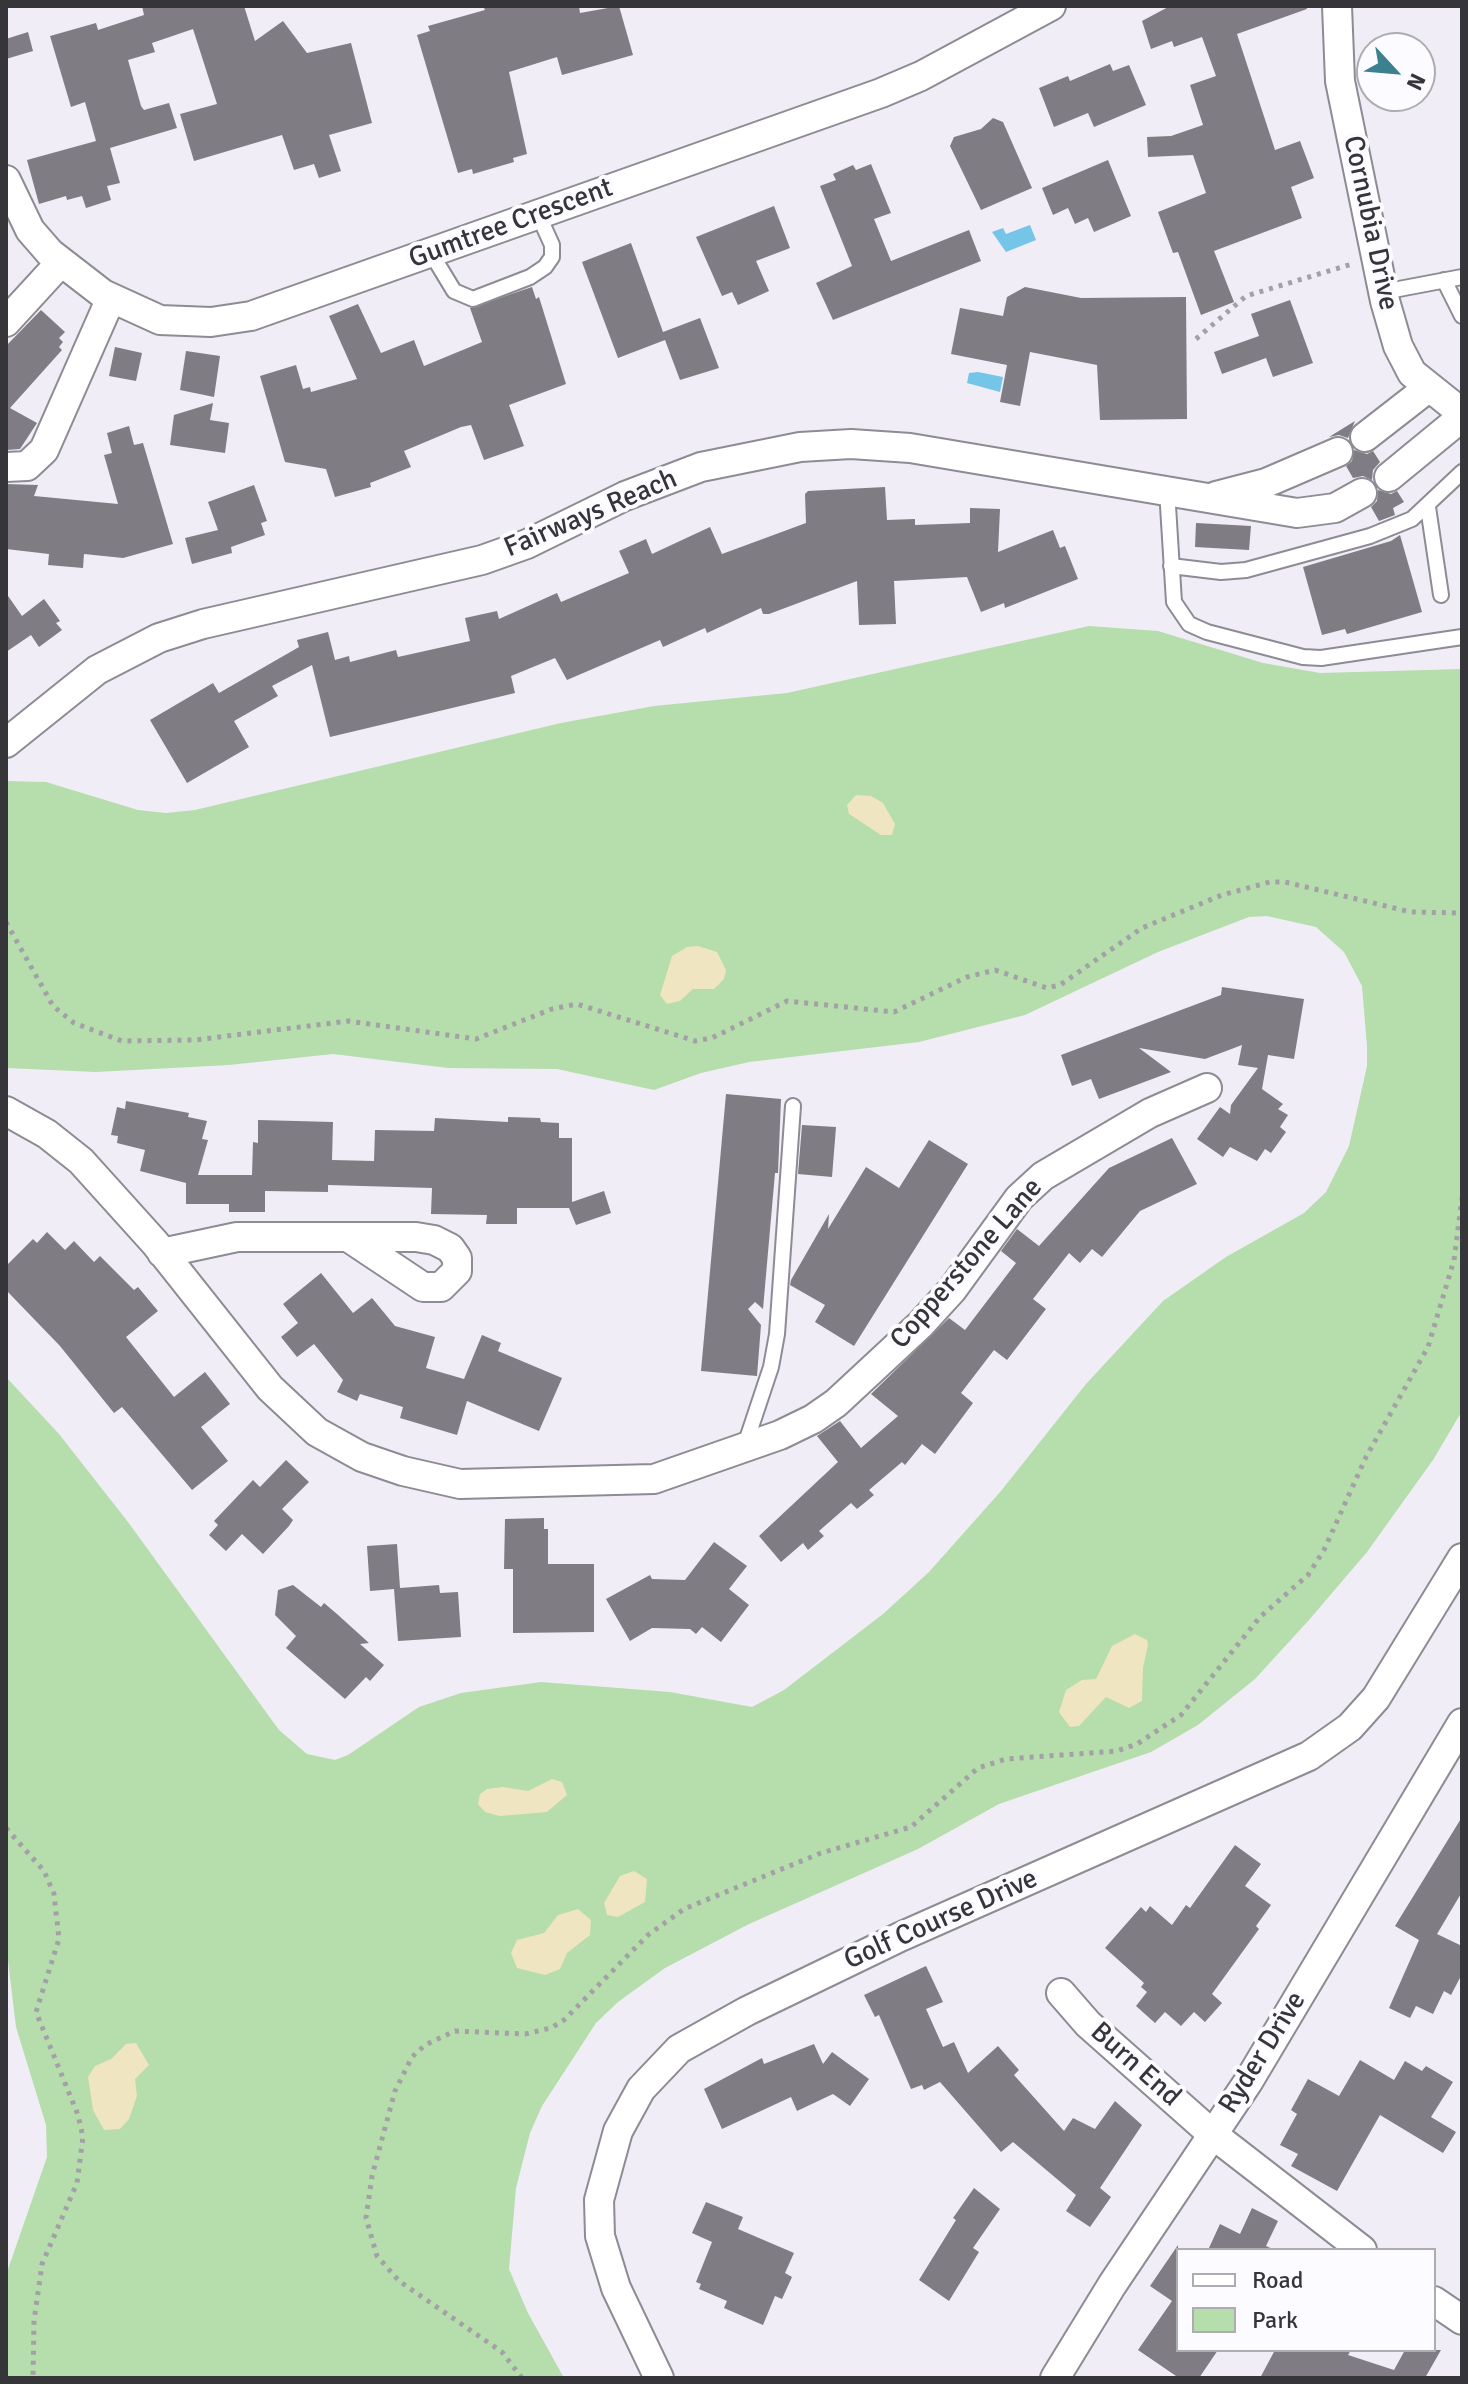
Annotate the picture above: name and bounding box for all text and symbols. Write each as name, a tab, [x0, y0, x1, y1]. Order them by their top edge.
north arrow	[1356, 32, 1436, 112]
text: N	[1401, 69, 1432, 95]
street label: Cornubia Drive	[1335, 133, 1405, 313]
street label: Gumtree Crescent	[404, 172, 618, 276]
street label: Fairways Reach	[499, 462, 683, 566]
street label: Copperstone Lane	[884, 1172, 1050, 1356]
street label: Golf Course Drive	[839, 1862, 1043, 1978]
street label: Ryder Drive	[1212, 1986, 1314, 2120]
street label: Burn End	[1083, 2016, 1187, 2114]
legend	[1176, 2248, 1436, 2352]
text: Road	[1252, 2265, 1303, 2295]
text: Park	[1252, 2305, 1298, 2335]

